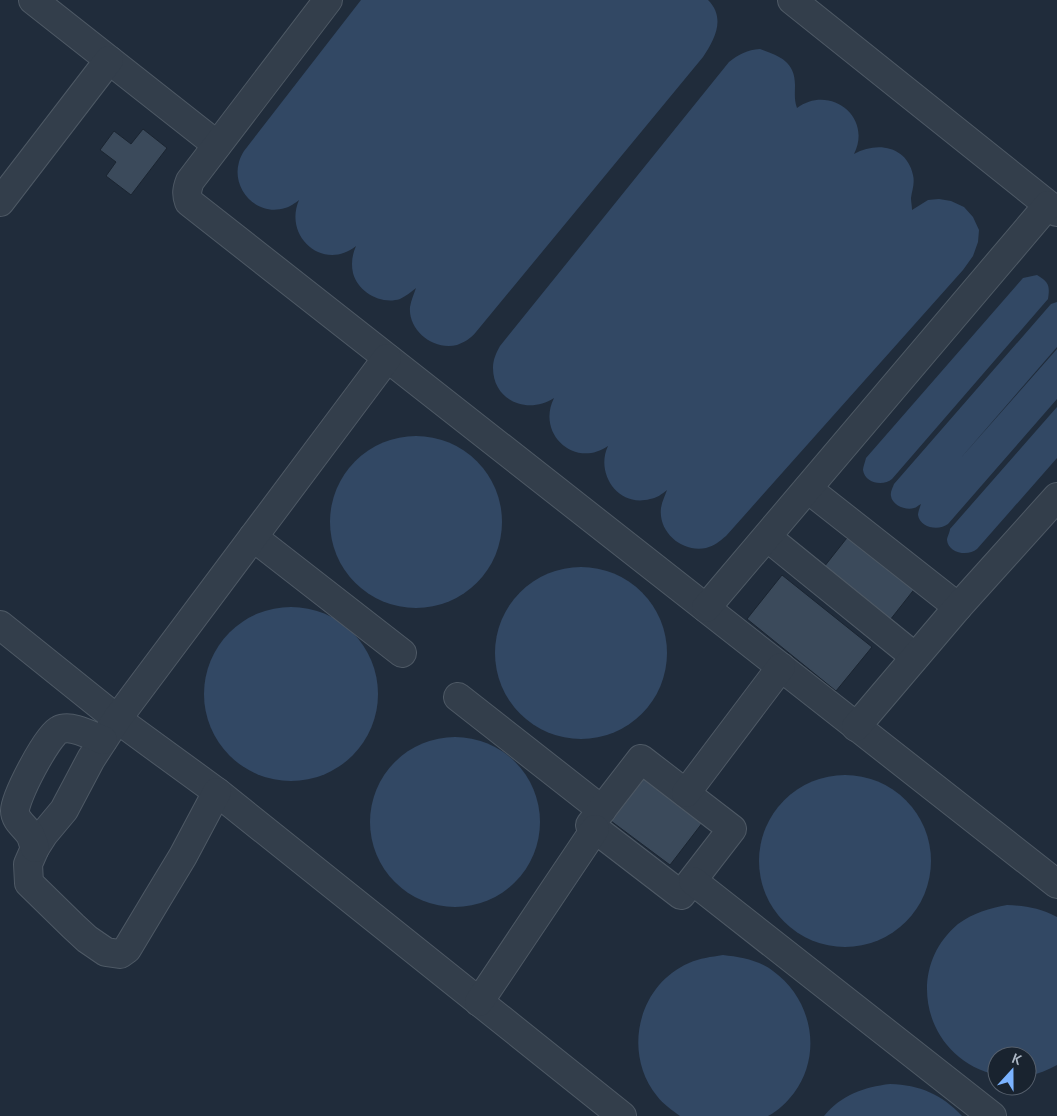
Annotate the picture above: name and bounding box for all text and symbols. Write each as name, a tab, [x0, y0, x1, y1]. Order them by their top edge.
north arrow	[987, 1046, 1037, 1096]
text: K	[1009, 1049, 1024, 1069]

